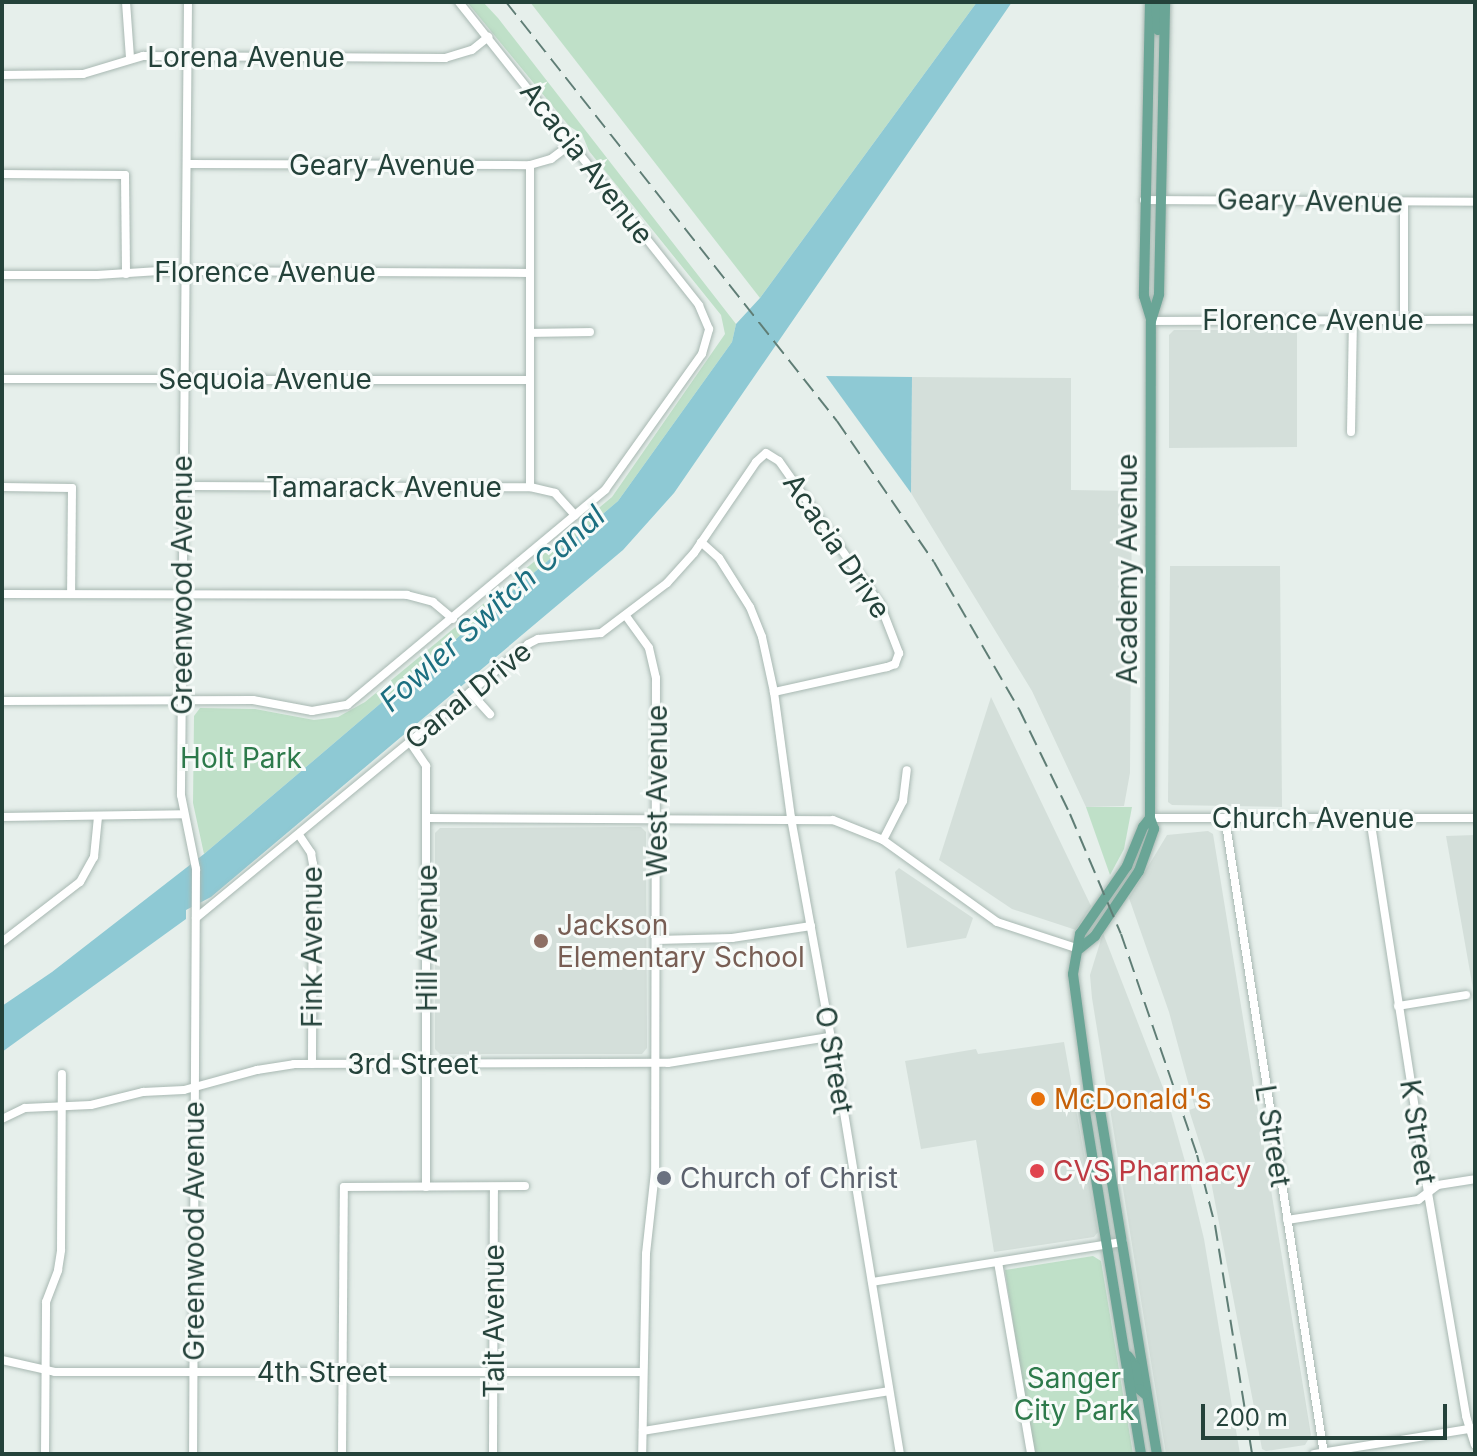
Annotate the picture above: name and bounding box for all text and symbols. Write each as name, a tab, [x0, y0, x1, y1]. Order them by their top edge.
street label: Lorena Avenue	[147, 40, 345, 74]
street label: Acacia Avenue	[513, 75, 661, 251]
street label: Geary Avenue	[289, 148, 475, 182]
street label: Geary Avenue	[1217, 183, 1403, 219]
street label: Florence Avenue	[154, 255, 376, 289]
street label: Florence Avenue	[1202, 303, 1424, 337]
street label: Sequoia Avenue	[158, 362, 372, 396]
street label: Academy Avenue	[1110, 454, 1144, 684]
street label: Greenwood Avenue	[165, 455, 199, 715]
street label: Acacia Drive	[776, 467, 898, 625]
street label: Tamarack Avenue	[266, 470, 502, 504]
water label: Fowler Switch Canal	[372, 497, 612, 719]
street label: Canal Drive	[398, 634, 538, 756]
street label: West Avenue	[640, 705, 674, 877]
park label: Holt Park	[180, 741, 302, 775]
street label: Church Avenue	[1212, 801, 1414, 835]
street label: Hill Avenue	[410, 864, 444, 1012]
street label: Fink Avenue	[295, 866, 329, 1028]
place label: Jackson Elementary School	[557, 908, 805, 974]
marker: Jackson Elementary School	[532, 932, 550, 950]
street label: O Street	[808, 1004, 860, 1116]
street label: 3rd Street	[347, 1047, 479, 1081]
street label: K Street	[1393, 1077, 1443, 1187]
place label: McDonald's	[1054, 1082, 1212, 1116]
street label: L Street	[1248, 1083, 1298, 1189]
marker: McDonald's	[1029, 1090, 1047, 1108]
street label: Greenwood Avenue	[177, 1101, 211, 1361]
place label: CVS Pharmacy	[1053, 1154, 1251, 1188]
place label: Church of Christ	[680, 1161, 898, 1195]
marker: CVS Pharmacy	[1028, 1162, 1046, 1180]
marker: Church of Christ	[655, 1169, 673, 1187]
street label: Tait Avenue	[477, 1244, 511, 1398]
street label: 4th Street	[257, 1355, 387, 1389]
park label: Sanger City Park	[1014, 1361, 1134, 1427]
scale bar	[1205, 1388, 1451, 1438]
text: 200 m	[1215, 1403, 1288, 1432]

